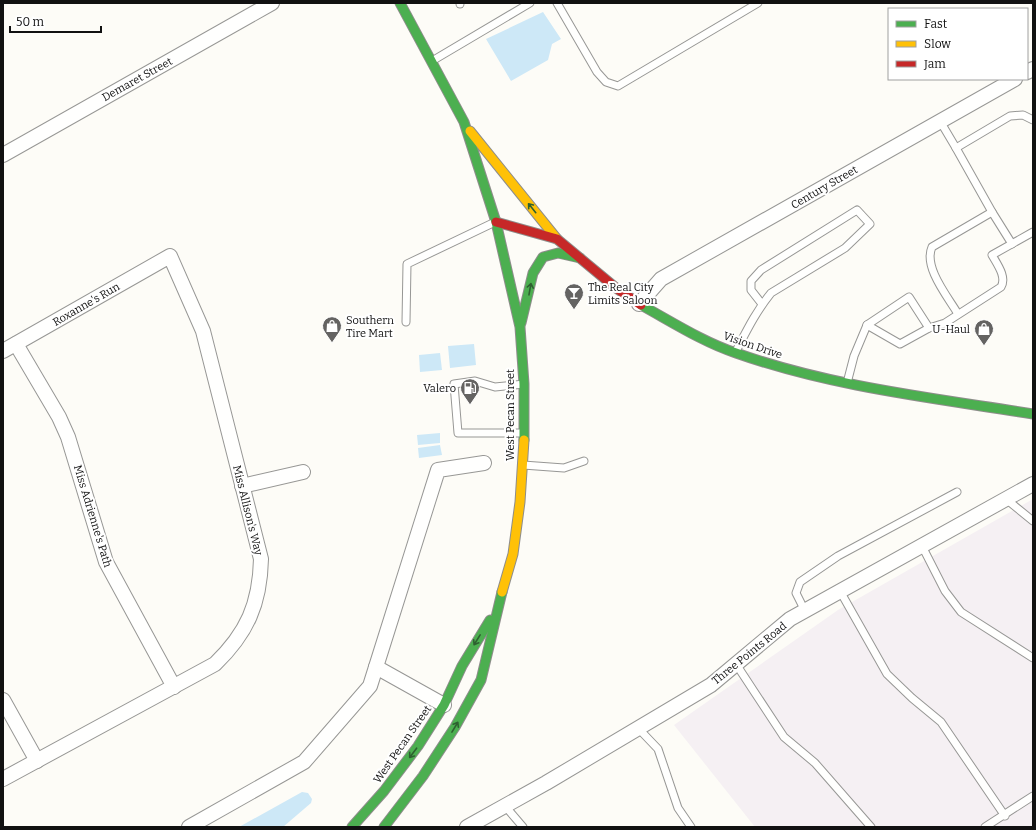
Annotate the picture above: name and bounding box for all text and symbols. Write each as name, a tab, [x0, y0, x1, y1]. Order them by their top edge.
scale bar	[10, 8, 101, 34]
legend	[888, 8, 1028, 80]
text: 50 m	[16, 15, 45, 29]
text: Fast	[924, 17, 948, 31]
text: Slow	[924, 37, 951, 51]
street label: Demaret Street	[100, 55, 175, 104]
text: Jam	[923, 57, 946, 71]
street label: Century Street	[789, 163, 860, 212]
one-way arrow	[528, 203, 537, 214]
street label: Roxanne's Run	[51, 280, 122, 329]
place label: The Real City Limits Saloon	[588, 281, 657, 307]
bar icon: The Real City Limits Saloon	[563, 282, 585, 310]
one-way arrow	[526, 283, 534, 296]
place label: Southern Tire Mart	[346, 314, 394, 340]
shop icon: Southern Tire Mart	[321, 315, 343, 343]
shop icon: U-Haul	[973, 318, 995, 346]
place label: U-Haul	[932, 323, 970, 336]
street label: Vision Drive	[722, 329, 784, 362]
street label: West Pecan Street	[504, 369, 517, 461]
fuel station icon: Valero	[459, 377, 481, 405]
place label: Valero	[423, 382, 456, 395]
street label: Miss Adrienne's Path	[71, 463, 114, 569]
street label: Miss Allison's Way	[230, 464, 265, 557]
street label: Three Points Road	[709, 619, 790, 687]
one-way arrow	[473, 634, 481, 646]
street label: West Pecan Street	[371, 703, 434, 786]
one-way arrow	[451, 722, 459, 733]
one-way arrow	[409, 747, 417, 758]

